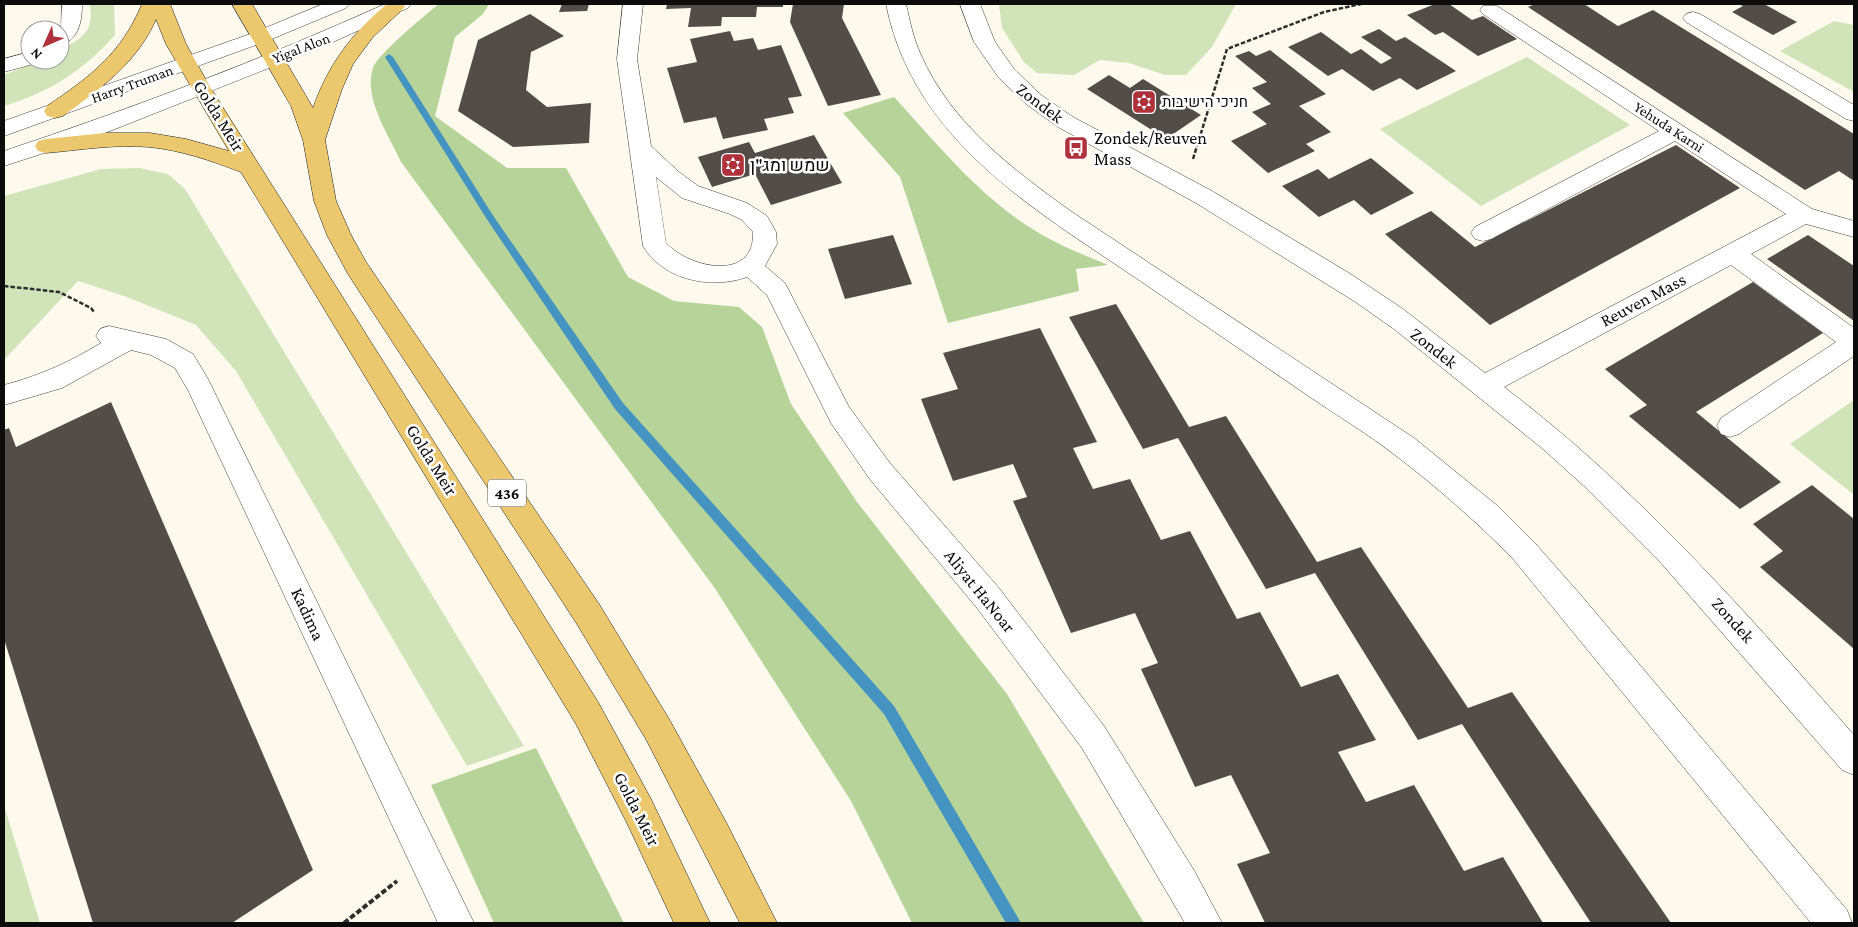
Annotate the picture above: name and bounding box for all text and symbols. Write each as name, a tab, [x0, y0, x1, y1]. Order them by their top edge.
north arrow	[20, 20, 70, 70]
street label: Yigal Alon	[270, 30, 332, 67]
text: N	[26, 45, 45, 63]
street label: Harry Truman	[89, 62, 175, 107]
street label: Golda Meir	[189, 77, 249, 156]
street label: Zondek	[1012, 79, 1068, 127]
synagogue icon: חניכי הישיבות	[1131, 89, 1157, 115]
place label: חניכי הישיבות	[1162, 94, 1248, 110]
street label: Yehuda Karni	[1631, 99, 1707, 156]
place label: Zondek/Reuven Mass	[1094, 128, 1207, 169]
bus stop icon: Zondek/Reuven Mass	[1063, 135, 1089, 161]
synagogue icon: שמש ומג"ן	[720, 152, 746, 178]
place label: שמש ומג"ן	[750, 155, 830, 175]
street label: Reuven Mass	[1597, 269, 1689, 331]
street label: Zondek	[1407, 324, 1462, 373]
street label: Golda Meir	[402, 421, 462, 500]
road number: 436	[488, 479, 526, 506]
street label: Aliyat HaNoar	[940, 545, 1020, 637]
street label: Kadima	[287, 585, 329, 643]
street label: Zondek	[1708, 593, 1759, 647]
street label: Golda Meir	[610, 769, 664, 850]

